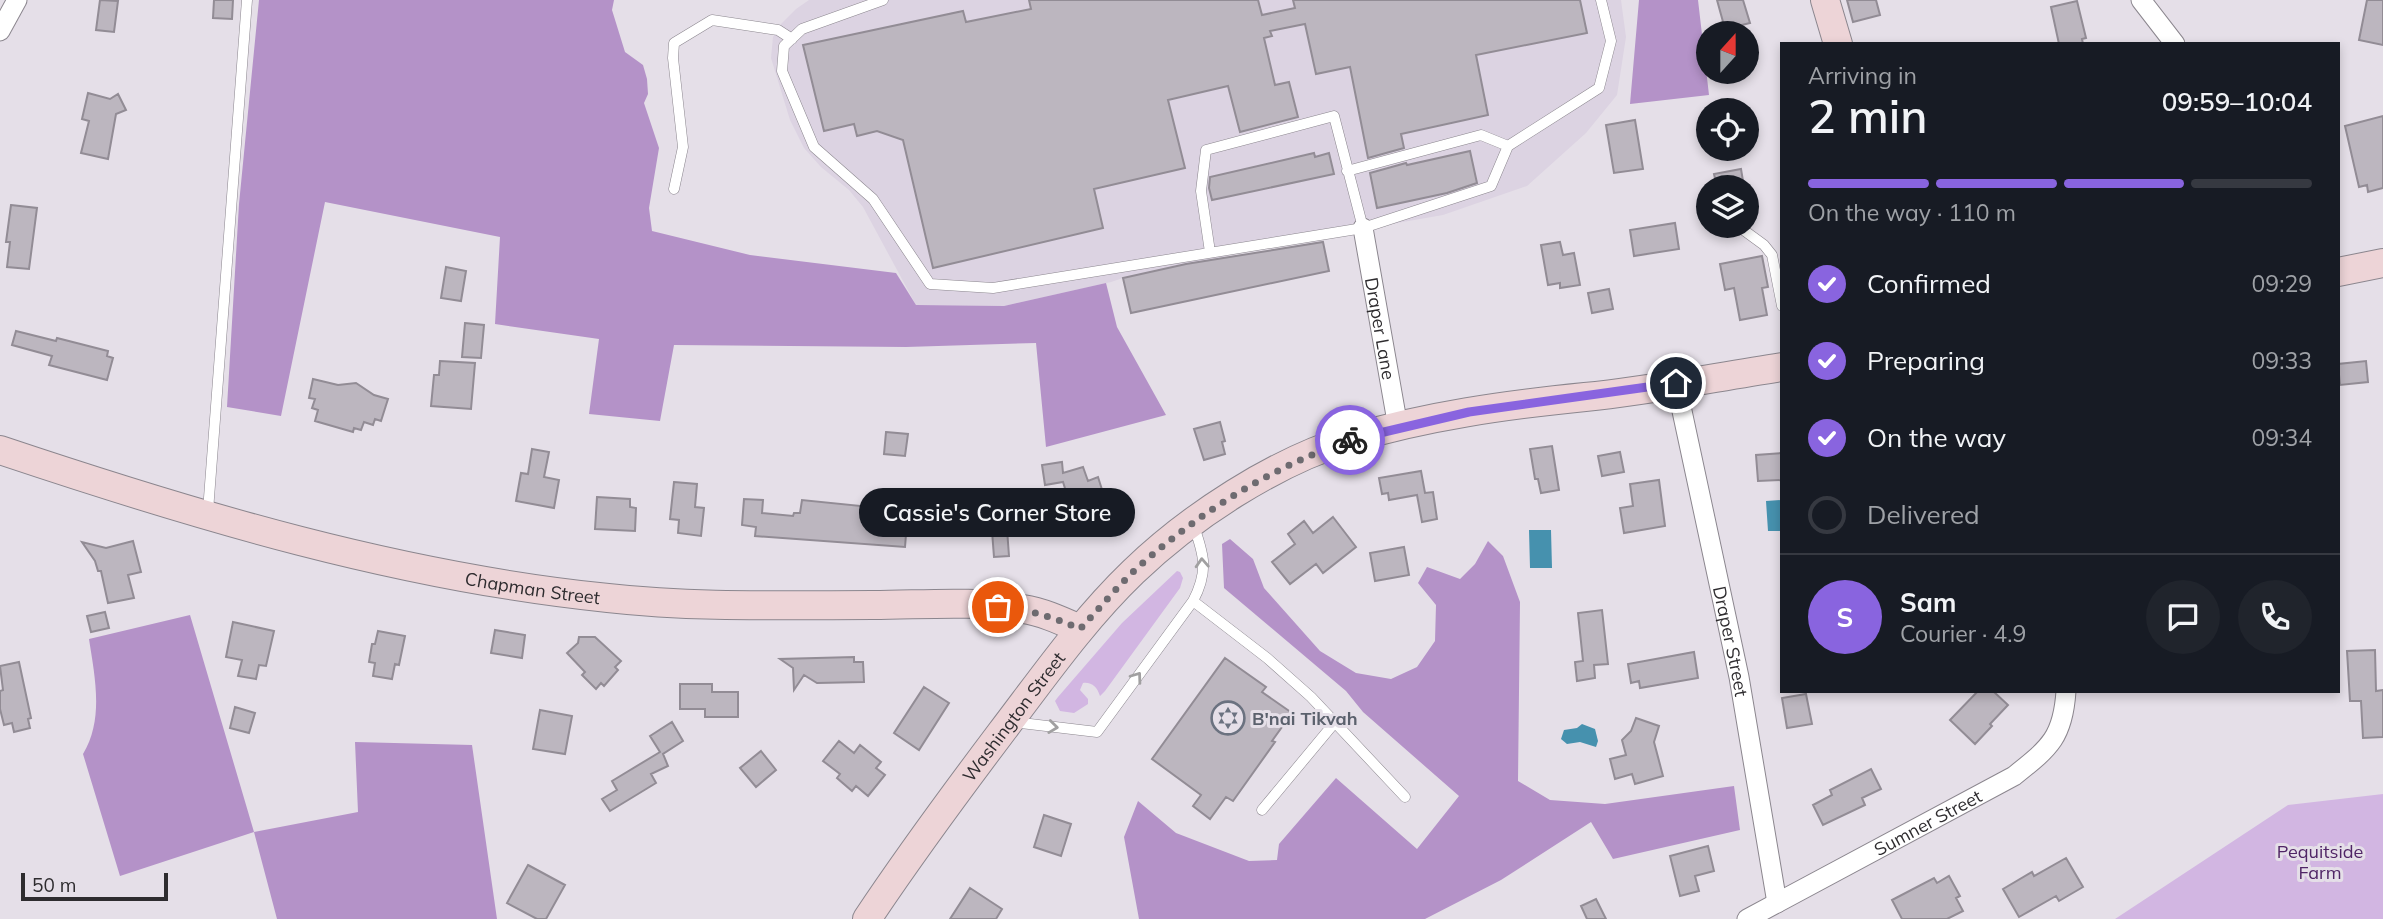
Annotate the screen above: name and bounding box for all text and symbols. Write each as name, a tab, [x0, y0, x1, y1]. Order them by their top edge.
north arrow	[1696, 21, 1759, 84]
map controls	[1696, 21, 1759, 238]
text: Arriving in	[1808, 61, 1917, 90]
text: 09:59–10:04	[2162, 85, 2312, 118]
text: 2 min	[1808, 87, 1927, 145]
button: locate	[1696, 98, 1759, 161]
button: layers	[1696, 175, 1759, 238]
text: On the way · 110 m	[1808, 198, 2016, 227]
icon: check	[1808, 265, 1846, 303]
text: Confirmed	[1867, 267, 1991, 300]
text: 09:29	[2252, 269, 2312, 298]
street label: Draper Lane	[1360, 275, 1401, 381]
icon: check	[1808, 342, 1846, 380]
text: Preparing	[1867, 344, 1985, 377]
text: 09:33	[2252, 346, 2312, 375]
pin	[1646, 353, 1706, 413]
icon: home	[1657, 364, 1695, 402]
courier	[1315, 405, 1385, 475]
icon: check	[1808, 419, 1846, 457]
icon: bike	[1331, 421, 1369, 459]
text: On the way	[1867, 421, 2006, 454]
text: 09:34	[2252, 423, 2312, 452]
callout: Cassie's Corner Store	[860, 488, 1136, 537]
text: Cassie's Corner Store	[883, 498, 1111, 527]
text: Delivered	[1867, 498, 1980, 531]
one-way arrow	[1195, 557, 1210, 568]
street label: Chapman Street	[463, 566, 601, 609]
pin	[968, 577, 1028, 637]
button: chat	[2146, 580, 2220, 654]
button: phone	[2238, 580, 2312, 654]
street label: Draper Street	[1708, 584, 1754, 698]
text: Sam	[1900, 586, 1956, 619]
icon: bag	[979, 588, 1017, 626]
text: S	[1837, 601, 1853, 634]
text: Courier · 4.9	[1900, 619, 2026, 648]
street label: Washington Street	[957, 647, 1070, 786]
one-way arrow	[1128, 672, 1141, 685]
synagogue icon: B'nai Tikvah	[1209, 699, 1247, 737]
place label: B'nai Tikvah	[1252, 707, 1358, 730]
one-way arrow	[1047, 720, 1059, 735]
street label: Sumner Street	[1870, 784, 1986, 860]
park label: Pequitside Farm	[2277, 840, 2363, 884]
scale bar	[21, 870, 168, 902]
text: 50 m	[32, 873, 76, 897]

